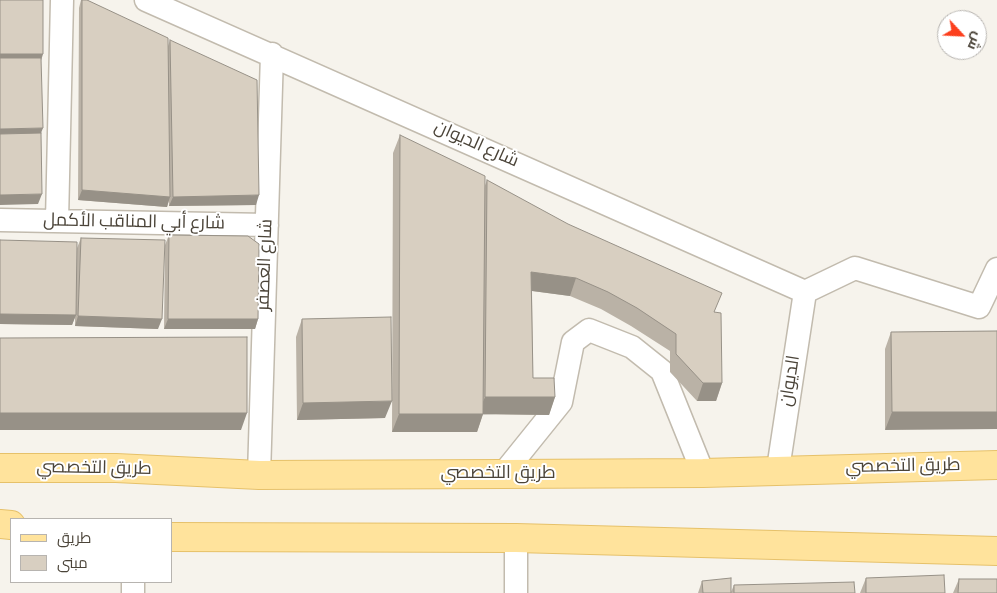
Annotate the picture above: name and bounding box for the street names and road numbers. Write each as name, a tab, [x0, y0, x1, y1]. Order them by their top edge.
street label: شارع الديوان	[431, 117, 521, 173]
street label: شارع أبي المناقب الأكمل	[43, 211, 225, 235]
street label: شارع العصفر	[254, 219, 278, 311]
street label: الديوان	[776, 354, 806, 408]
street label: طريق التخصصي	[845, 455, 961, 479]
street label: طريق التخصصي	[36, 457, 152, 481]
street label: طريق التخصصي	[440, 463, 556, 485]

